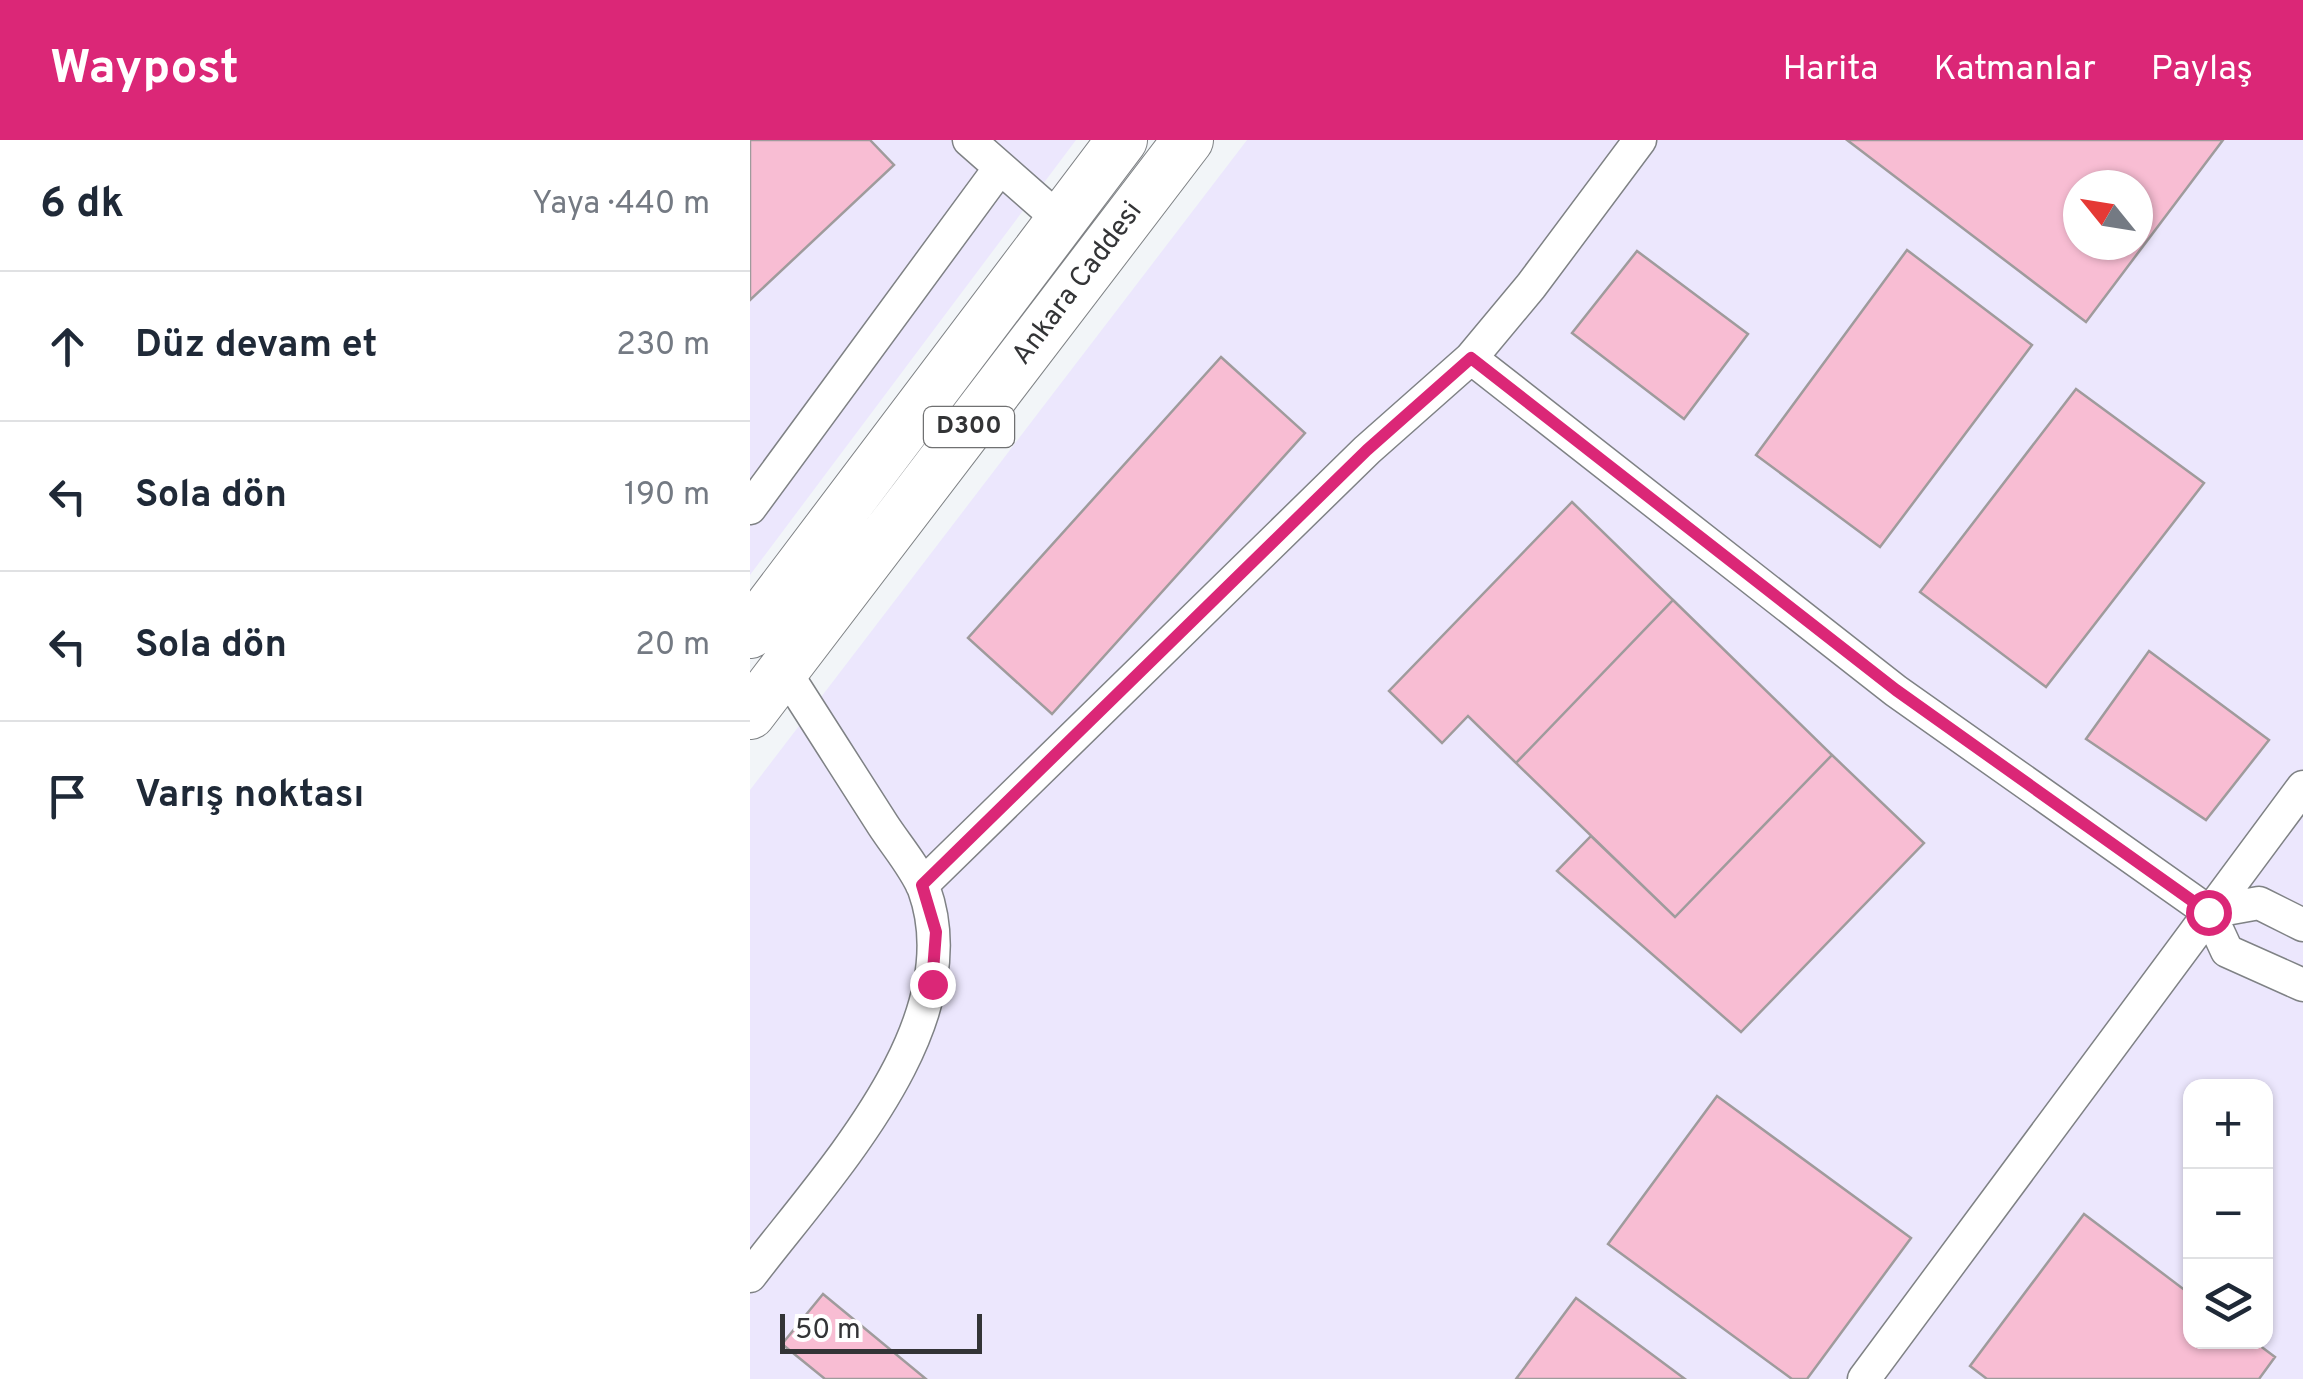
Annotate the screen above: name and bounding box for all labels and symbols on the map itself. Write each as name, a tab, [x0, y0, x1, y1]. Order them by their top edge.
north arrow	[2063, 170, 2153, 260]
street label: Ankara Caddesi	[1005, 195, 1151, 373]
road number: D300	[924, 407, 1014, 447]
route start	[2186, 890, 2232, 936]
route end	[910, 962, 956, 1008]
scale bar	[780, 1309, 982, 1354]

